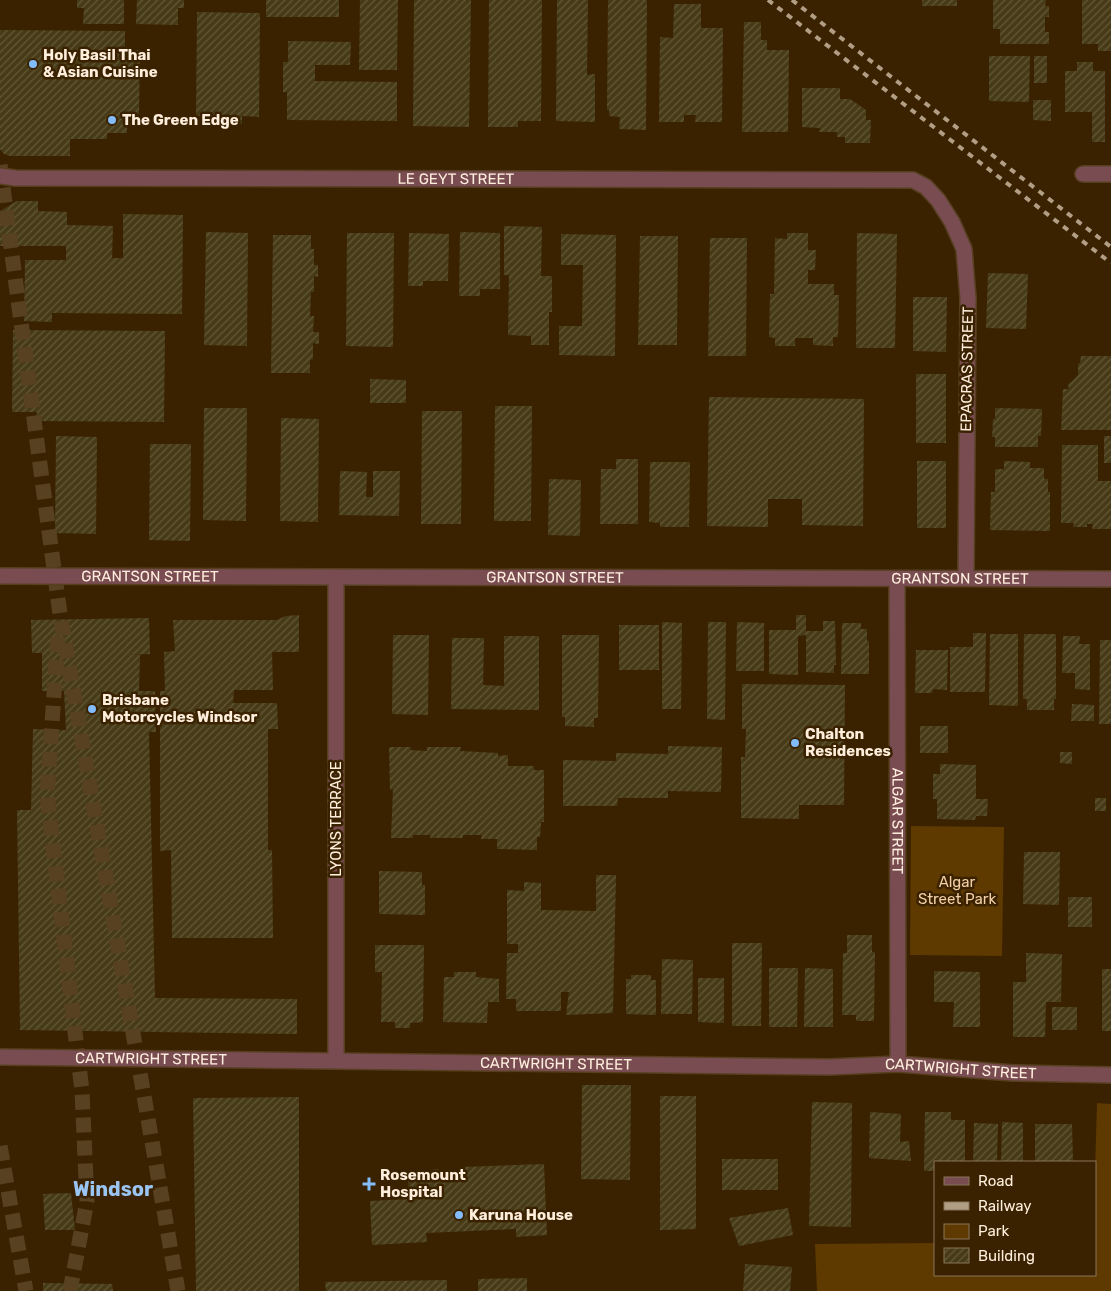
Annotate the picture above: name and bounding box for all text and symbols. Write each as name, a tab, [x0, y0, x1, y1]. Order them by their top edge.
place label: Holy Basil Thai & Asian Cuisine	[43, 46, 158, 81]
marker: Holy Basil Thai & Asian Cuisine	[27, 58, 39, 70]
place label: The Green Edge	[122, 111, 239, 129]
marker: The Green Edge	[106, 114, 118, 126]
street label: LE GEYT STREET	[397, 170, 515, 188]
street label: EPACRAS STREET	[957, 306, 977, 432]
street label: GRANTSON STREET	[81, 567, 219, 586]
street label: GRANTSON STREET	[486, 568, 624, 587]
street label: GRANTSON STREET	[891, 569, 1029, 588]
place label: Brisbane Motorcycles Windsor	[102, 691, 257, 726]
marker: Brisbane Motorcycles Windsor	[86, 703, 98, 715]
place label: Chalton Residences	[805, 725, 891, 760]
marker: Chalton Residences	[789, 737, 801, 749]
street label: LYONS TERRACE	[327, 761, 345, 877]
street label: ALGAR STREET	[888, 768, 907, 875]
park label: Algar Street Park	[918, 873, 996, 908]
street label: CARTWRIGHT STREET	[75, 1049, 227, 1069]
street label: CARTWRIGHT STREET	[480, 1054, 632, 1074]
street label: CARTWRIGHT STREET	[885, 1055, 1037, 1082]
legend	[934, 1161, 1096, 1276]
place label: Rosemount Hospital	[380, 1166, 466, 1201]
text: Road	[978, 1172, 1014, 1190]
district label: Windsor	[73, 1177, 153, 1201]
marker: Rosemount Hospital	[362, 1177, 376, 1191]
text: Railway	[978, 1197, 1032, 1215]
place label: Karuna House	[469, 1206, 573, 1224]
marker: Karuna House	[453, 1209, 465, 1221]
text: Park	[978, 1222, 1009, 1240]
text: Building	[978, 1247, 1035, 1265]

